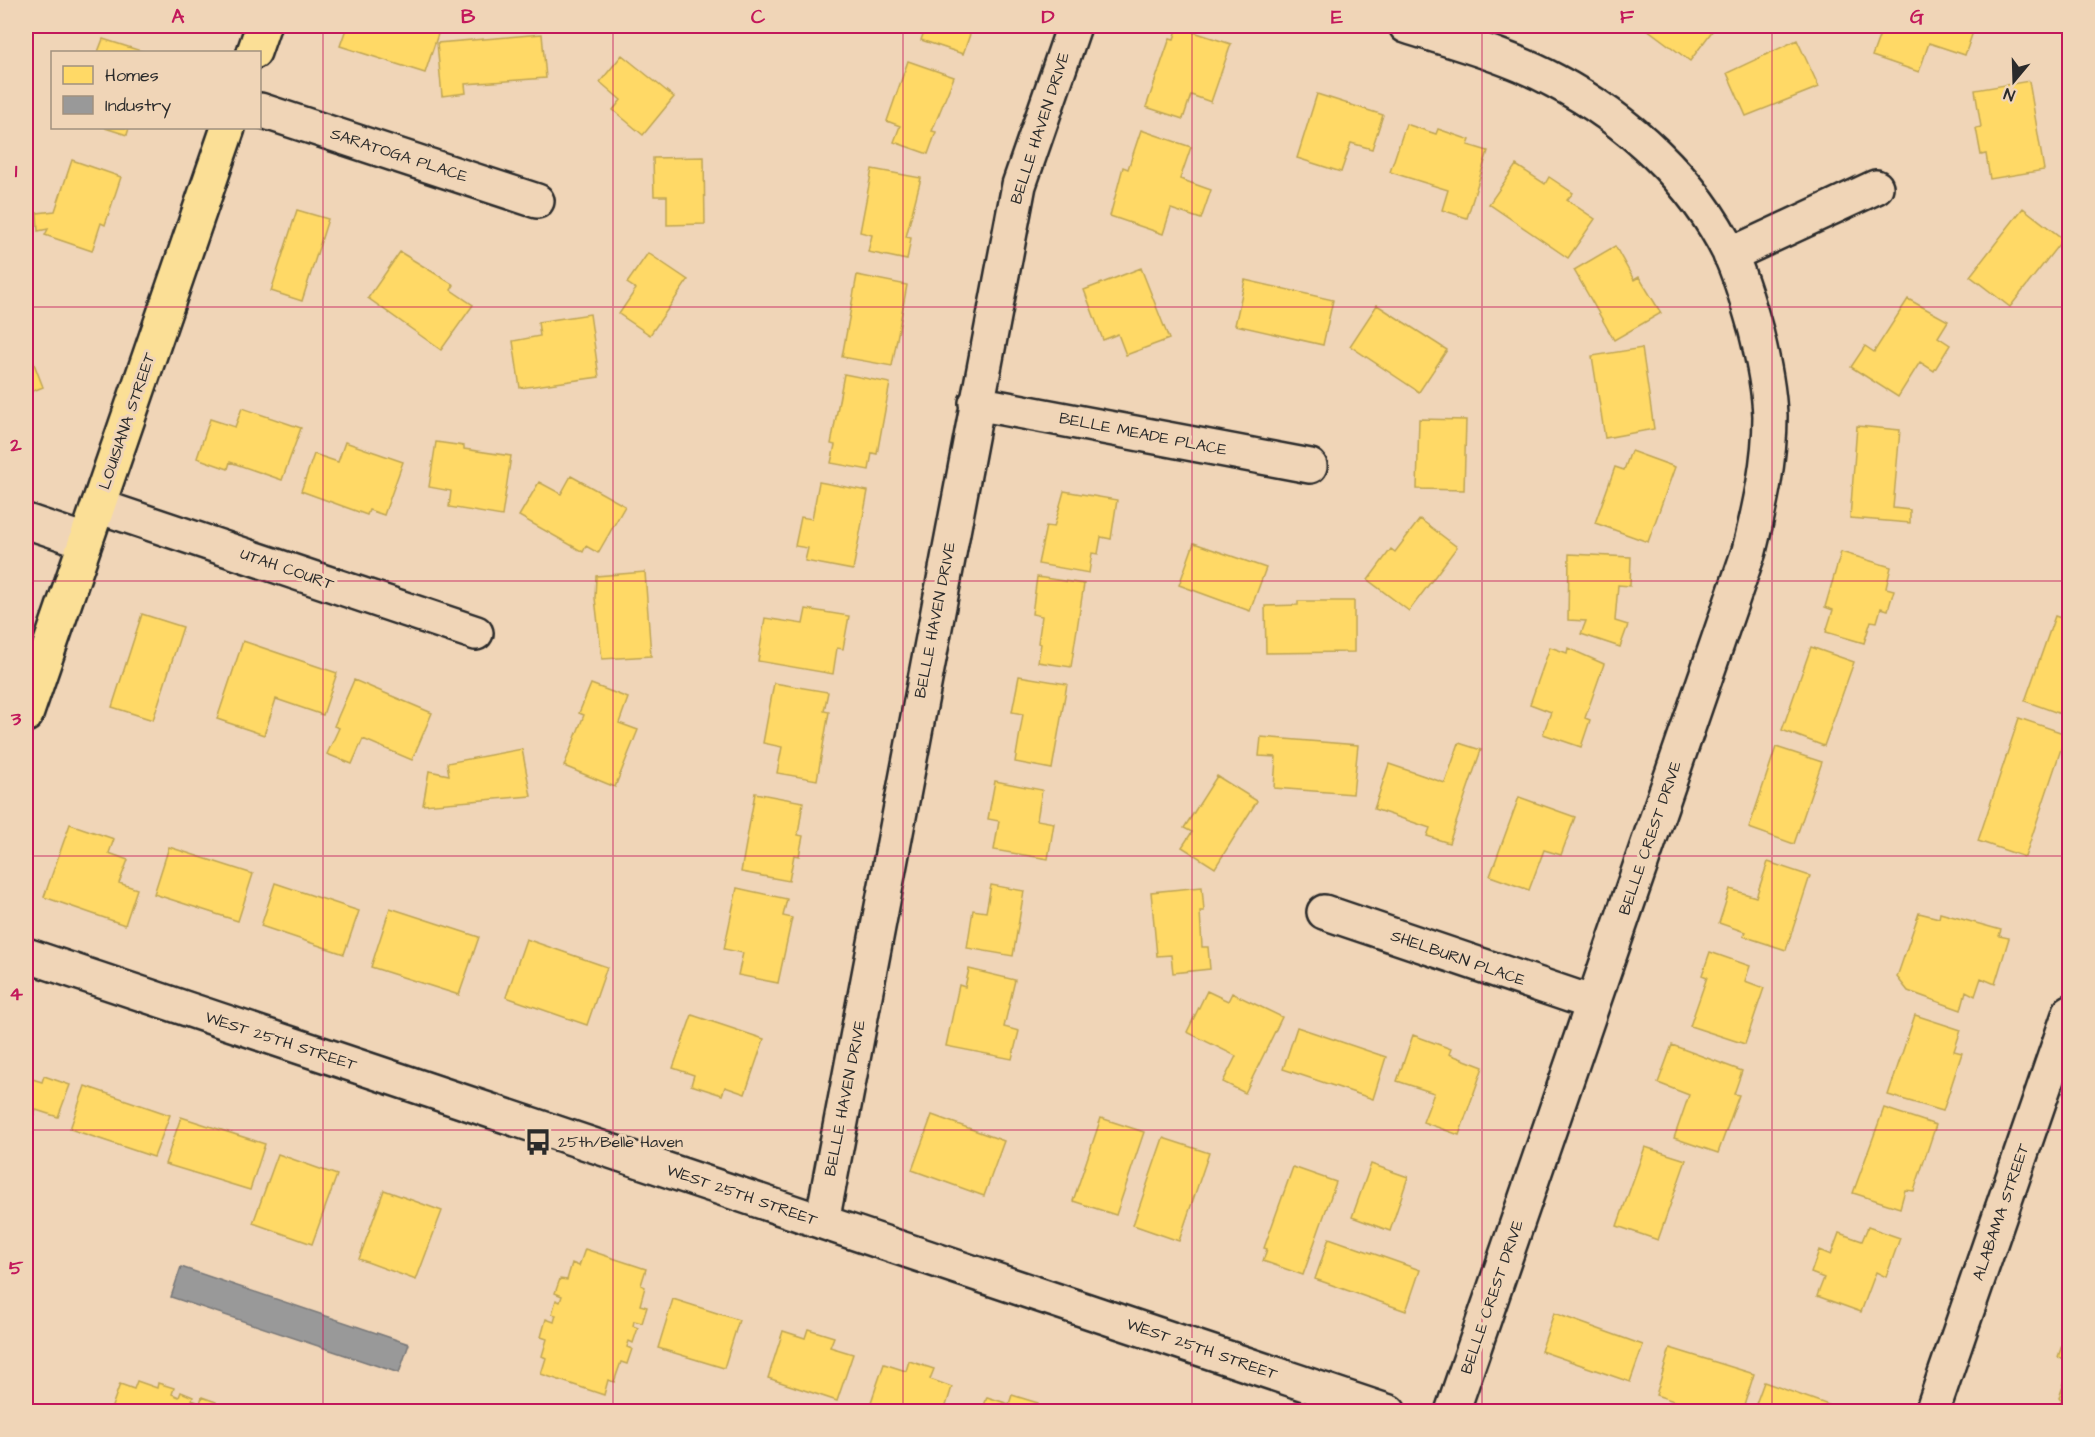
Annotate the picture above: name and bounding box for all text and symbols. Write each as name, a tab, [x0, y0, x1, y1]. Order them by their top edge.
text: A	[172, 3, 185, 31]
text: B	[461, 3, 476, 31]
text: C	[751, 3, 766, 31]
text: D	[1042, 3, 1055, 31]
text: E	[1331, 3, 1343, 31]
text: F	[1620, 3, 1635, 31]
text: G	[1910, 3, 1924, 31]
street label: BELLE HAVEN DRIVE	[1005, 49, 1075, 207]
legend	[51, 51, 261, 129]
north arrow	[1984, 51, 2044, 111]
text: Homes	[105, 63, 159, 88]
text: N	[2001, 82, 2018, 106]
text: Industry	[105, 93, 171, 119]
street label: SARATOGA PLACE	[328, 122, 471, 188]
text: 1	[15, 157, 18, 185]
street label: LOUISIANA STREET	[93, 350, 161, 492]
street label: BELLE MEADE PLACE	[1057, 407, 1229, 461]
text: 2	[9, 431, 22, 459]
street label: BELLE HAVEN DRIVE	[909, 540, 961, 700]
street label: UTAH COURT	[237, 543, 337, 595]
text: 3	[10, 705, 22, 733]
street label: BELLE CREST DRIVE	[1613, 758, 1687, 918]
street label: SHELBURN PLACE	[1388, 925, 1529, 992]
text: 4	[9, 980, 23, 1008]
street label: WEST 25TH STREET	[202, 1006, 360, 1076]
street label: BELLE HAVEN DRIVE	[819, 1018, 871, 1178]
bus stop icon: 25th/Belle Haven	[523, 1127, 553, 1157]
place label: 25th/Belle Haven	[558, 1131, 683, 1153]
street label: ALABAMA STREET	[1967, 1140, 2035, 1283]
street label: WEST 25TH STREET	[664, 1159, 820, 1231]
street label: BELLE CREST DRIVE	[1455, 1217, 1529, 1377]
text: 5	[9, 1254, 24, 1282]
street label: WEST 25TH STREET	[1124, 1313, 1280, 1385]

